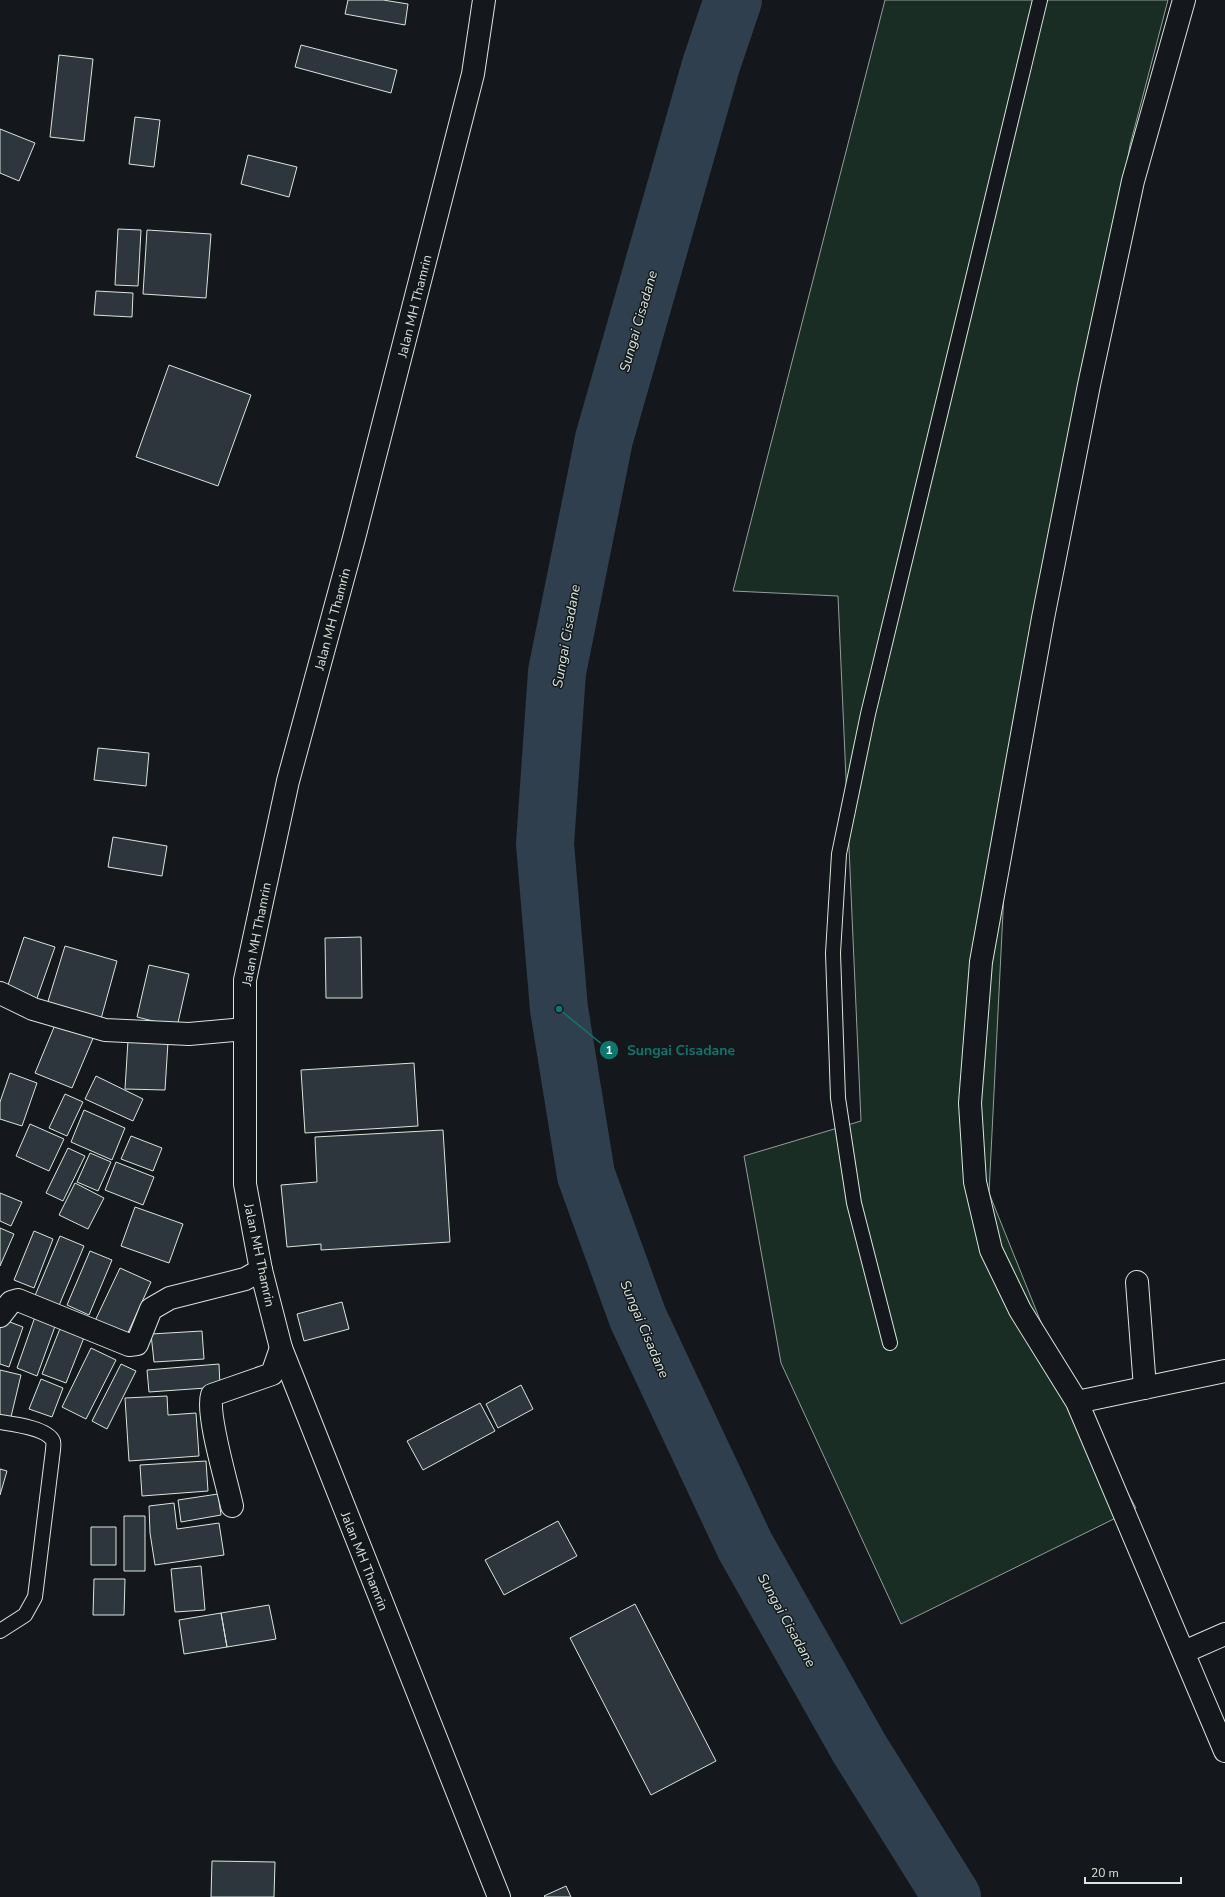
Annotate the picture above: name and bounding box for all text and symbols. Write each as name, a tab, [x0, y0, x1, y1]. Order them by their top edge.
street label: Jalan MH Thamrin	[393, 253, 436, 360]
water label: Sungai Cisadane	[615, 268, 662, 374]
street label: Jalan MH Thamrin	[310, 566, 355, 673]
water label: Sungai Cisadane	[548, 582, 585, 689]
street label: Jalan MH Thamrin	[238, 881, 276, 989]
callout: Sungai Cisadane	[599, 1037, 743, 1063]
text: Sungai Cisadane	[627, 1041, 735, 1060]
text: 1	[605, 1042, 613, 1058]
street label: Jalan MH Thamrin	[239, 1201, 279, 1309]
water label: Sungai Cisadane	[615, 1277, 674, 1382]
street label: Jalan MH Thamrin	[336, 1508, 392, 1614]
water label: Sungai Cisadane	[753, 1570, 821, 1671]
scale bar	[1085, 1859, 1181, 1885]
text: 20 m	[1091, 1865, 1119, 1881]

